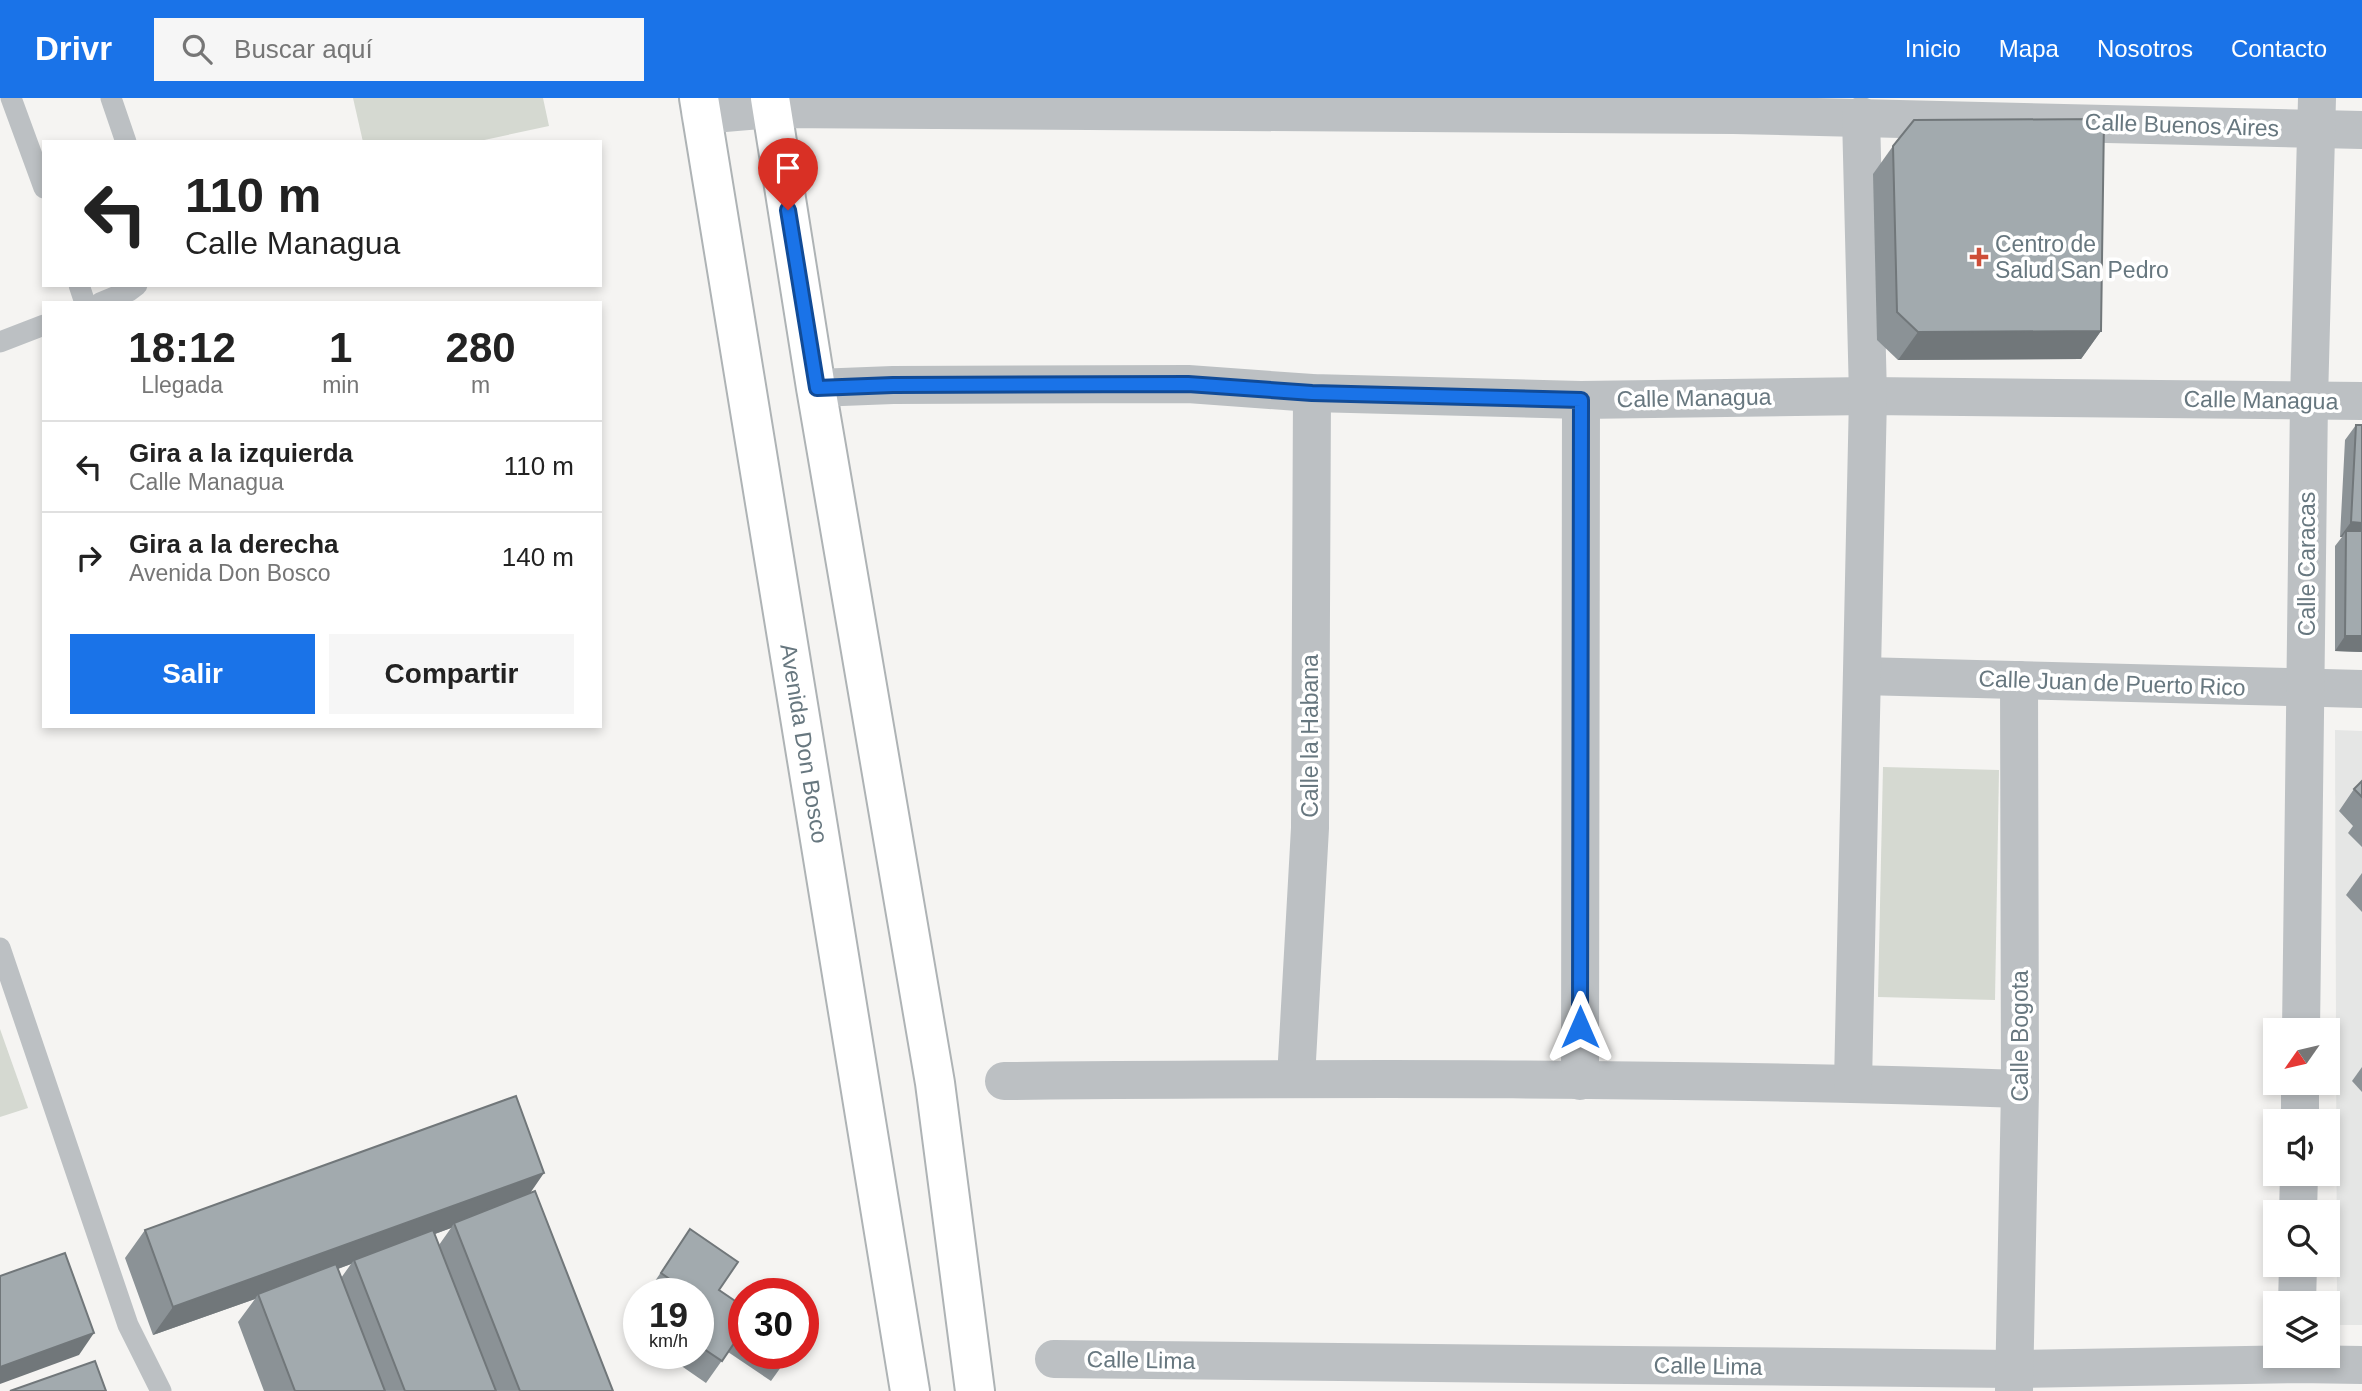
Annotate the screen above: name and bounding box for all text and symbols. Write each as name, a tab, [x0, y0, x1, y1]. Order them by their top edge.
search box	[154, 18, 644, 81]
text: Drivr	[35, 30, 112, 67]
icon: search	[178, 30, 216, 68]
text: Buscar aquí	[234, 34, 373, 64]
text: Inicio	[1905, 35, 1961, 62]
text: Mapa	[1999, 35, 2059, 62]
text: Nosotros	[2097, 35, 2193, 62]
text: Contacto	[2231, 35, 2327, 62]
street label: Calle Buenos Aires	[2084, 109, 2280, 141]
pin	[758, 138, 818, 210]
icon: arrive	[769, 149, 807, 187]
icon: left	[70, 168, 161, 259]
text: 110 m	[185, 168, 321, 222]
text: Calle Managua	[185, 225, 400, 261]
place label: Centro de Salud San Pedro	[1995, 231, 2169, 283]
marker: Centro de Salud San Pedro	[1969, 247, 1989, 267]
text: 18:12	[128, 324, 236, 371]
text: 1	[329, 324, 352, 371]
text: 280	[446, 324, 516, 371]
text: Llegada	[141, 372, 223, 398]
text: min	[322, 372, 359, 398]
text: m	[471, 372, 490, 398]
street label: Calle Managua	[1616, 384, 1772, 412]
street label: Calle Managua	[2183, 386, 2339, 414]
text: Gira a la izquierda	[129, 438, 353, 468]
icon: left	[70, 448, 108, 486]
text: 110 m	[504, 451, 574, 481]
text: Calle Managua	[129, 469, 284, 495]
street label: Calle Caracas	[2294, 492, 2320, 636]
text: Gira a la derecha	[129, 529, 339, 559]
icon: right	[70, 539, 108, 577]
text: 140 m	[502, 542, 574, 572]
text: Avenida Don Bosco	[129, 560, 331, 586]
button: Salir	[70, 634, 315, 714]
button: Compartir	[329, 634, 574, 714]
street label: Avenida Don Bosco	[775, 642, 833, 845]
street label: Calle la Habana	[1297, 654, 1323, 818]
street label: Calle Juan de Puerto Rico	[1978, 665, 2246, 701]
street label: Calle Bogota	[2007, 970, 2033, 1102]
position arrow	[1543, 990, 1617, 1064]
north arrow	[2263, 1018, 2340, 1096]
map controls	[2263, 1018, 2340, 1368]
button: sound	[2263, 1109, 2340, 1186]
button: search	[2263, 1200, 2340, 1277]
speed limit sign: 30	[728, 1278, 819, 1369]
button: layers	[2263, 1291, 2340, 1368]
text: 19	[649, 1295, 688, 1334]
text: km/h	[649, 1331, 688, 1351]
street label: Calle Lima	[1086, 1346, 1196, 1374]
street label: Calle Lima	[1653, 1352, 1763, 1380]

